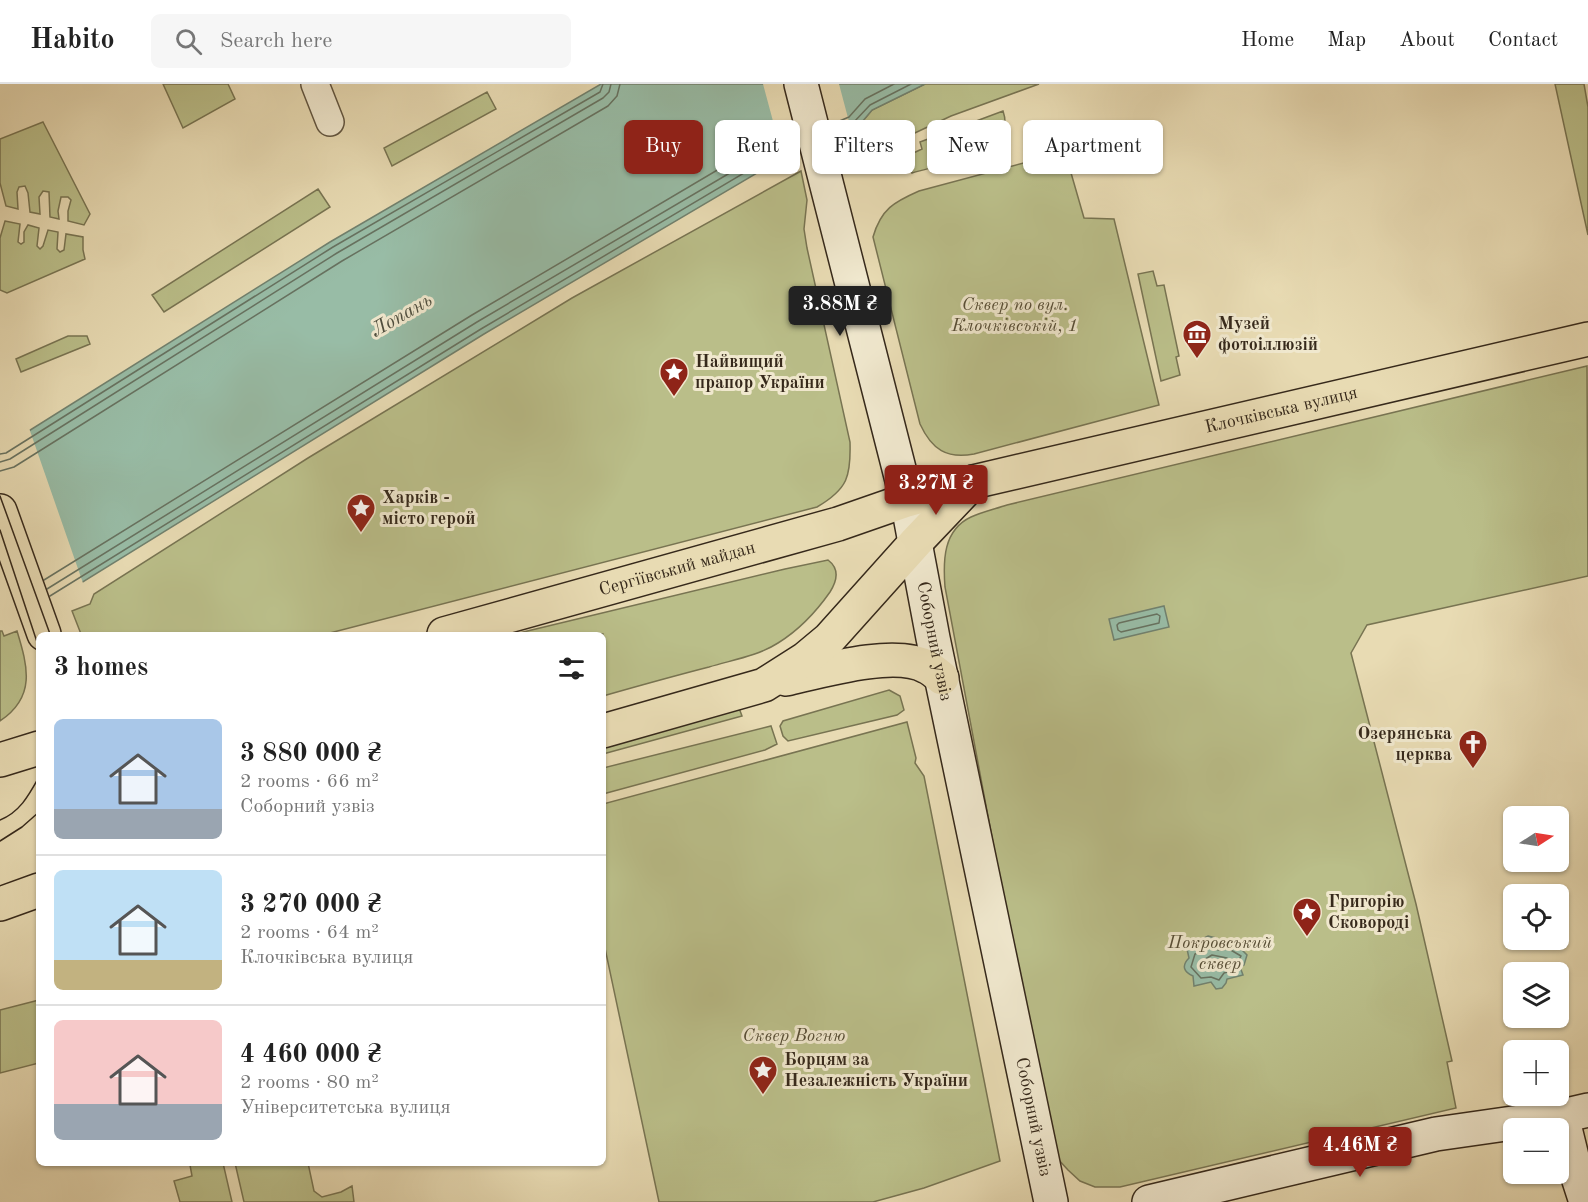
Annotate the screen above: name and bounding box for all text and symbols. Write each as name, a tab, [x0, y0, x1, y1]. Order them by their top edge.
search box	[151, 14, 571, 68]
icon: search	[172, 25, 205, 58]
text: Habito	[30, 27, 115, 55]
text: Search here	[220, 30, 332, 52]
text: Home	[1241, 30, 1294, 51]
text: Map	[1327, 30, 1366, 51]
text: About	[1399, 30, 1455, 51]
text: Contact	[1488, 30, 1558, 51]
chip: Buy	[624, 120, 703, 174]
chip: Rent	[715, 120, 800, 174]
chip: Filters	[812, 120, 915, 174]
chip: New	[927, 120, 1011, 174]
chip: Apartment	[1023, 120, 1163, 174]
pin: 3.88M ₴	[785, 286, 895, 337]
water label: Лопань	[368, 290, 436, 342]
text: 3.88M ₴	[803, 295, 877, 315]
park label: Сквер по вул. Клочківській, 1	[951, 296, 1078, 335]
place label: Музей фотоіллюзій	[1218, 315, 1318, 355]
museum icon: Музей фотоіллюзій	[1181, 318, 1213, 360]
place label: Найвищий прапор України	[695, 353, 825, 392]
place icon: Найвищий прапор України	[658, 356, 690, 398]
street label: Клочківська вулиця	[1203, 384, 1359, 437]
pin: 3.27M ₴	[881, 465, 991, 516]
text: 3.27M ₴	[899, 474, 973, 494]
place label: Харків - місто герой	[382, 489, 476, 528]
place icon: Харків - місто герой	[345, 492, 377, 534]
street label: Сергіївський майдан	[597, 539, 757, 599]
street label: Соборний узвіз	[914, 580, 955, 703]
icon: filters	[555, 652, 588, 685]
text: 3 homes	[54, 655, 148, 681]
place label: Озерянська церква	[1358, 725, 1452, 764]
church icon: Озерянська церква	[1457, 728, 1489, 770]
text: 3 880 000 ₴	[240, 741, 382, 767]
icon: home	[102, 743, 174, 815]
text: 2 rooms · 66 m²	[240, 772, 379, 792]
text: Соборний узвіз	[240, 797, 375, 817]
north arrow	[1503, 806, 1569, 872]
map controls	[1503, 806, 1569, 1184]
button: locate	[1503, 884, 1569, 950]
text: 3 270 000 ₴	[240, 892, 382, 918]
place label: Григорiю Сковороді	[1328, 893, 1409, 932]
icon: home	[102, 894, 174, 966]
place icon: Григорiю Сковороді	[1291, 896, 1323, 938]
text: 2 rooms · 64 m²	[240, 923, 379, 943]
park label: Покровський сквер	[1167, 934, 1272, 973]
text: Клочківська вулиця	[240, 948, 413, 968]
button: layers	[1503, 962, 1569, 1028]
park label: Сквер Вогню	[743, 1027, 845, 1045]
button: +	[1503, 1040, 1569, 1106]
text: 4 460 000 ₴	[240, 1042, 382, 1068]
icon: home	[102, 1044, 174, 1116]
place label: Борцям за Незалежність України	[784, 1051, 968, 1090]
place icon: Борцям за Незалежність України	[747, 1054, 779, 1096]
street label: Соборний узвіз	[1012, 1056, 1054, 1178]
text: 2 rooms · 80 m²	[240, 1073, 379, 1093]
text: Університетська вулиця	[240, 1098, 451, 1118]
button: −	[1503, 1118, 1569, 1184]
pin: 4.46M ₴	[1305, 1127, 1415, 1178]
text: 4.46M ₴	[1323, 1136, 1397, 1156]

